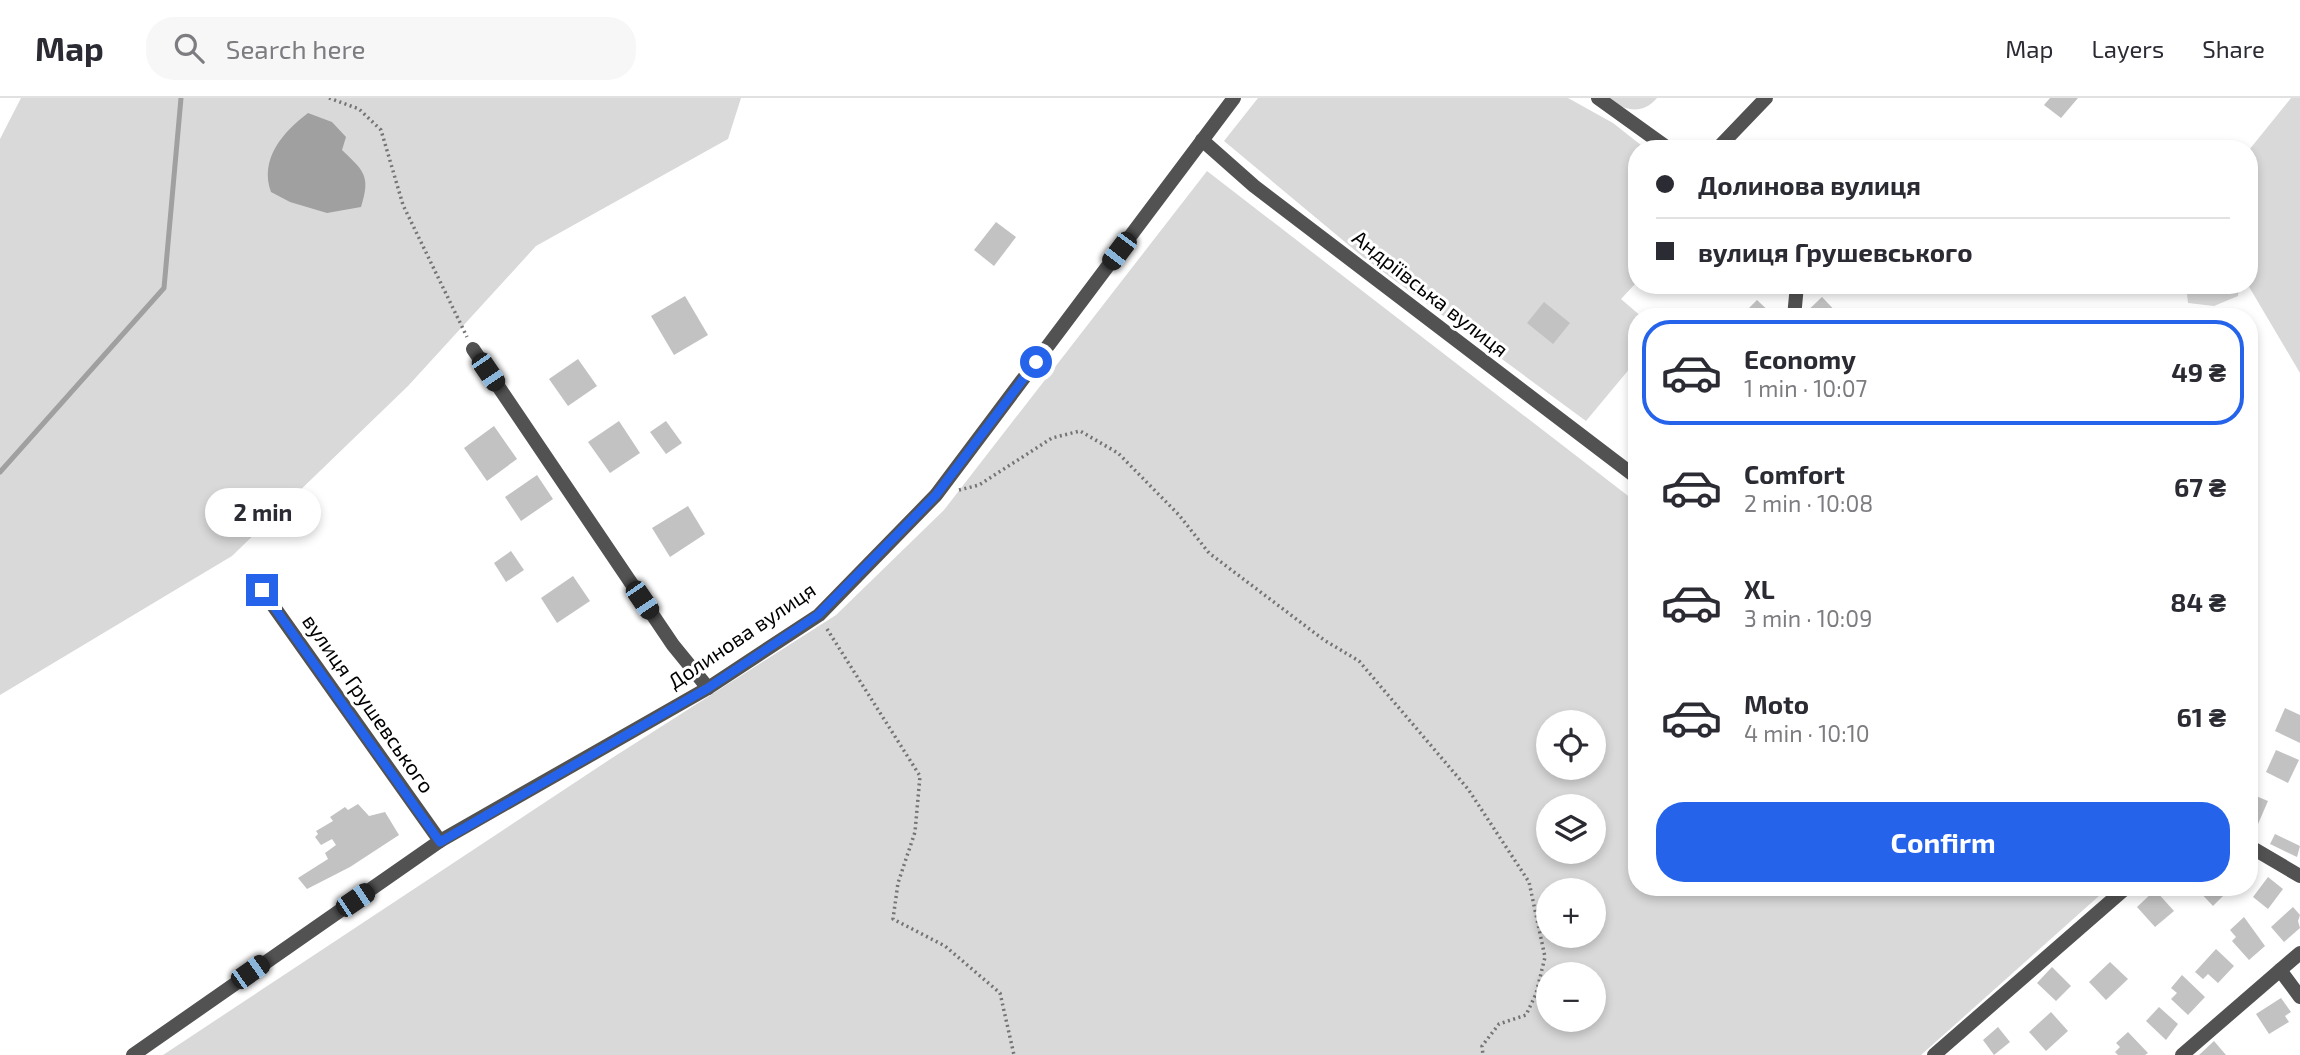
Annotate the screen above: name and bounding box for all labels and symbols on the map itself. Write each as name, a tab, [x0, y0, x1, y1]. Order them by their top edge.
street label: Андріївська вулиця	[1347, 224, 1514, 362]
car	[1098, 228, 1141, 274]
route start	[1020, 346, 1052, 378]
car	[468, 349, 509, 395]
callout: 2 min	[204, 489, 320, 538]
route end	[246, 574, 278, 606]
street label: Долинова вулиця	[663, 576, 820, 694]
car	[622, 577, 663, 623]
street label: вулиця Грушевського	[297, 609, 440, 798]
car	[332, 880, 379, 920]
car	[227, 951, 274, 993]

